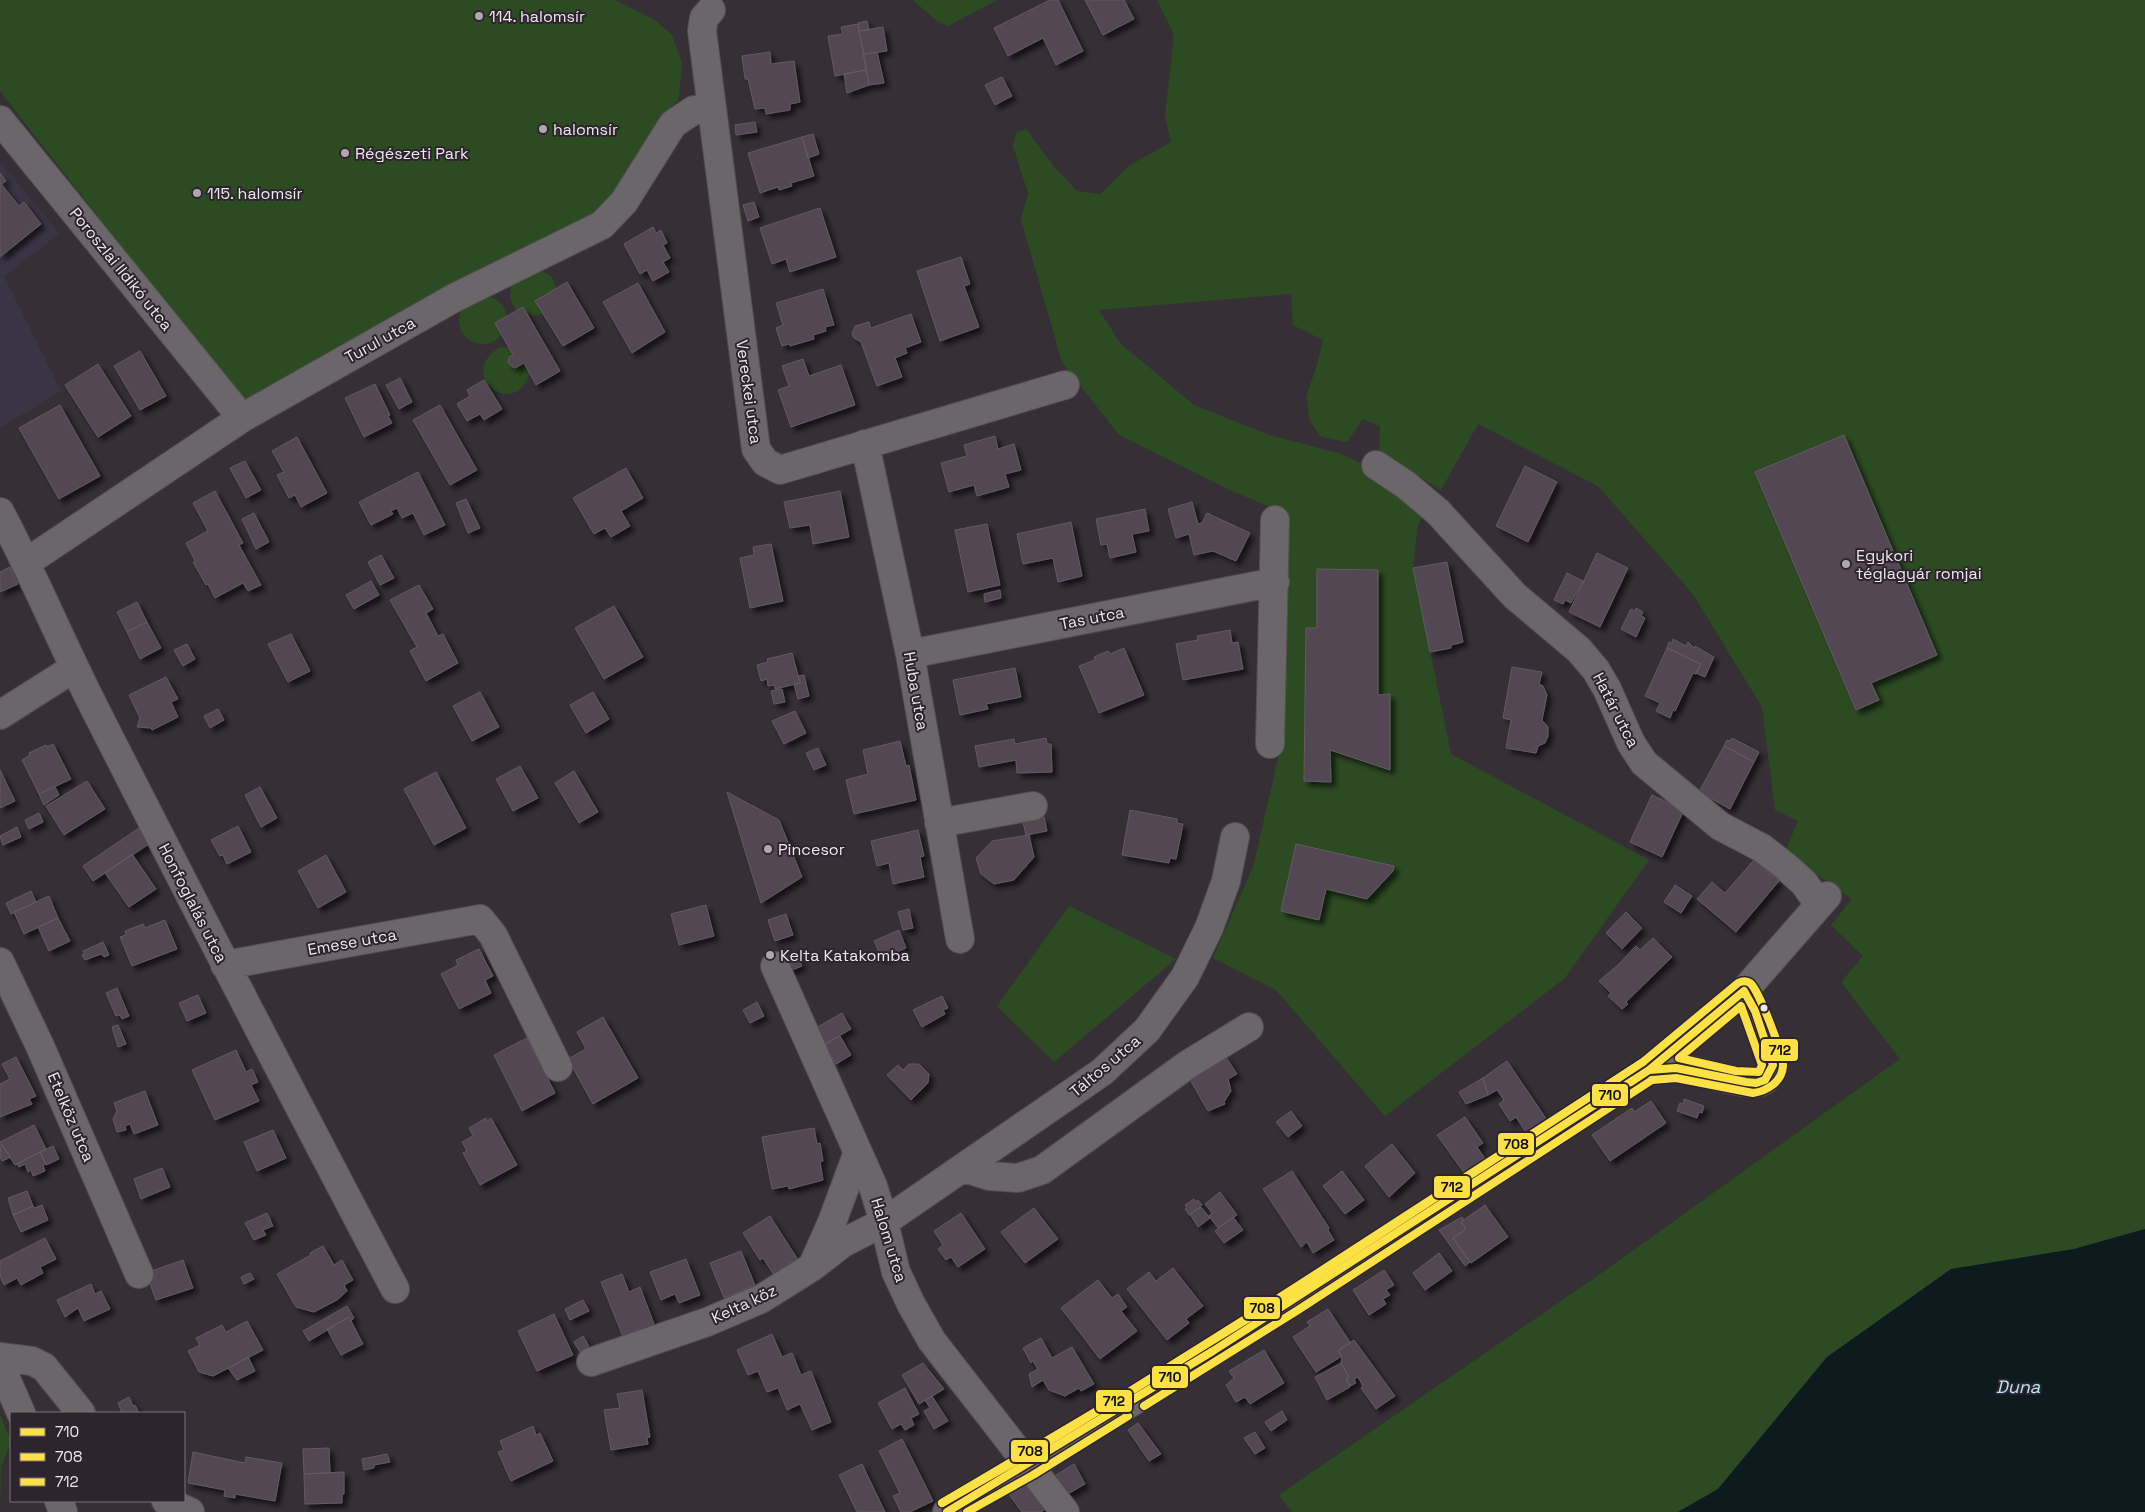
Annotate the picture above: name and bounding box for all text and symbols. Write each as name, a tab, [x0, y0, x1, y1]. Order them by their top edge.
place label: 114. halomsír	[489, 6, 585, 27]
marker: 114. halomsír	[473, 10, 485, 22]
place label: halomsír	[553, 119, 618, 140]
marker: halomsír	[537, 123, 549, 135]
place label: Régészeti Park	[355, 143, 469, 164]
marker: Régészeti Park	[339, 147, 351, 159]
place label: 115. halomsír	[207, 183, 303, 204]
marker: 115. halomsír	[191, 187, 203, 199]
street label: Poroszlai Ildikó utca	[65, 203, 177, 335]
street label: Turul utca	[341, 312, 419, 368]
street label: Vereckei utca	[731, 339, 767, 445]
place label: Egykori téglagyár romjai	[1856, 545, 1982, 584]
marker: Egykori téglagyár romjai	[1840, 558, 1852, 570]
street label: Tas utca	[1058, 601, 1126, 635]
street label: Huba utca	[899, 650, 933, 732]
street label: Határ utca	[1588, 669, 1644, 751]
place label: Pincesor	[778, 839, 845, 860]
street label: Honfoglalás utca	[154, 840, 232, 966]
marker: Pincesor	[762, 843, 774, 855]
street label: Emese utca	[306, 924, 398, 960]
place label: Kelta Katakomba	[780, 945, 910, 966]
marker: Kelta Katakomba	[764, 949, 776, 961]
unlabelled marker	[1759, 1003, 1769, 1013]
street label: Táltos utca	[1065, 1030, 1145, 1102]
line badge: 712	[1760, 1038, 1799, 1062]
text: 712	[1769, 1041, 1791, 1059]
street label: Etelköz utca	[43, 1069, 99, 1165]
line badge: 710	[1591, 1083, 1629, 1107]
text: 710	[1598, 1086, 1622, 1104]
line badge: 708	[1497, 1132, 1535, 1156]
text: 708	[1503, 1135, 1529, 1153]
line badge: 712	[1433, 1175, 1471, 1199]
text: 712	[1441, 1178, 1463, 1196]
street label: Halom utca	[866, 1195, 912, 1285]
street label: Kelta köz	[708, 1280, 780, 1328]
line badge: 708	[1243, 1296, 1281, 1320]
text: 708	[1249, 1299, 1275, 1317]
line badge: 710	[1151, 1365, 1189, 1389]
text: 710	[1158, 1368, 1182, 1386]
water label: Duna	[1996, 1375, 2041, 1398]
line badge: 712	[1095, 1389, 1133, 1413]
text: 712	[1103, 1392, 1125, 1410]
legend	[10, 1412, 185, 1502]
text: 710	[55, 1422, 79, 1441]
line badge: 708	[1010, 1439, 1049, 1463]
text: 708	[1017, 1442, 1043, 1460]
text: 708	[55, 1447, 82, 1466]
text: 712	[55, 1472, 79, 1491]

